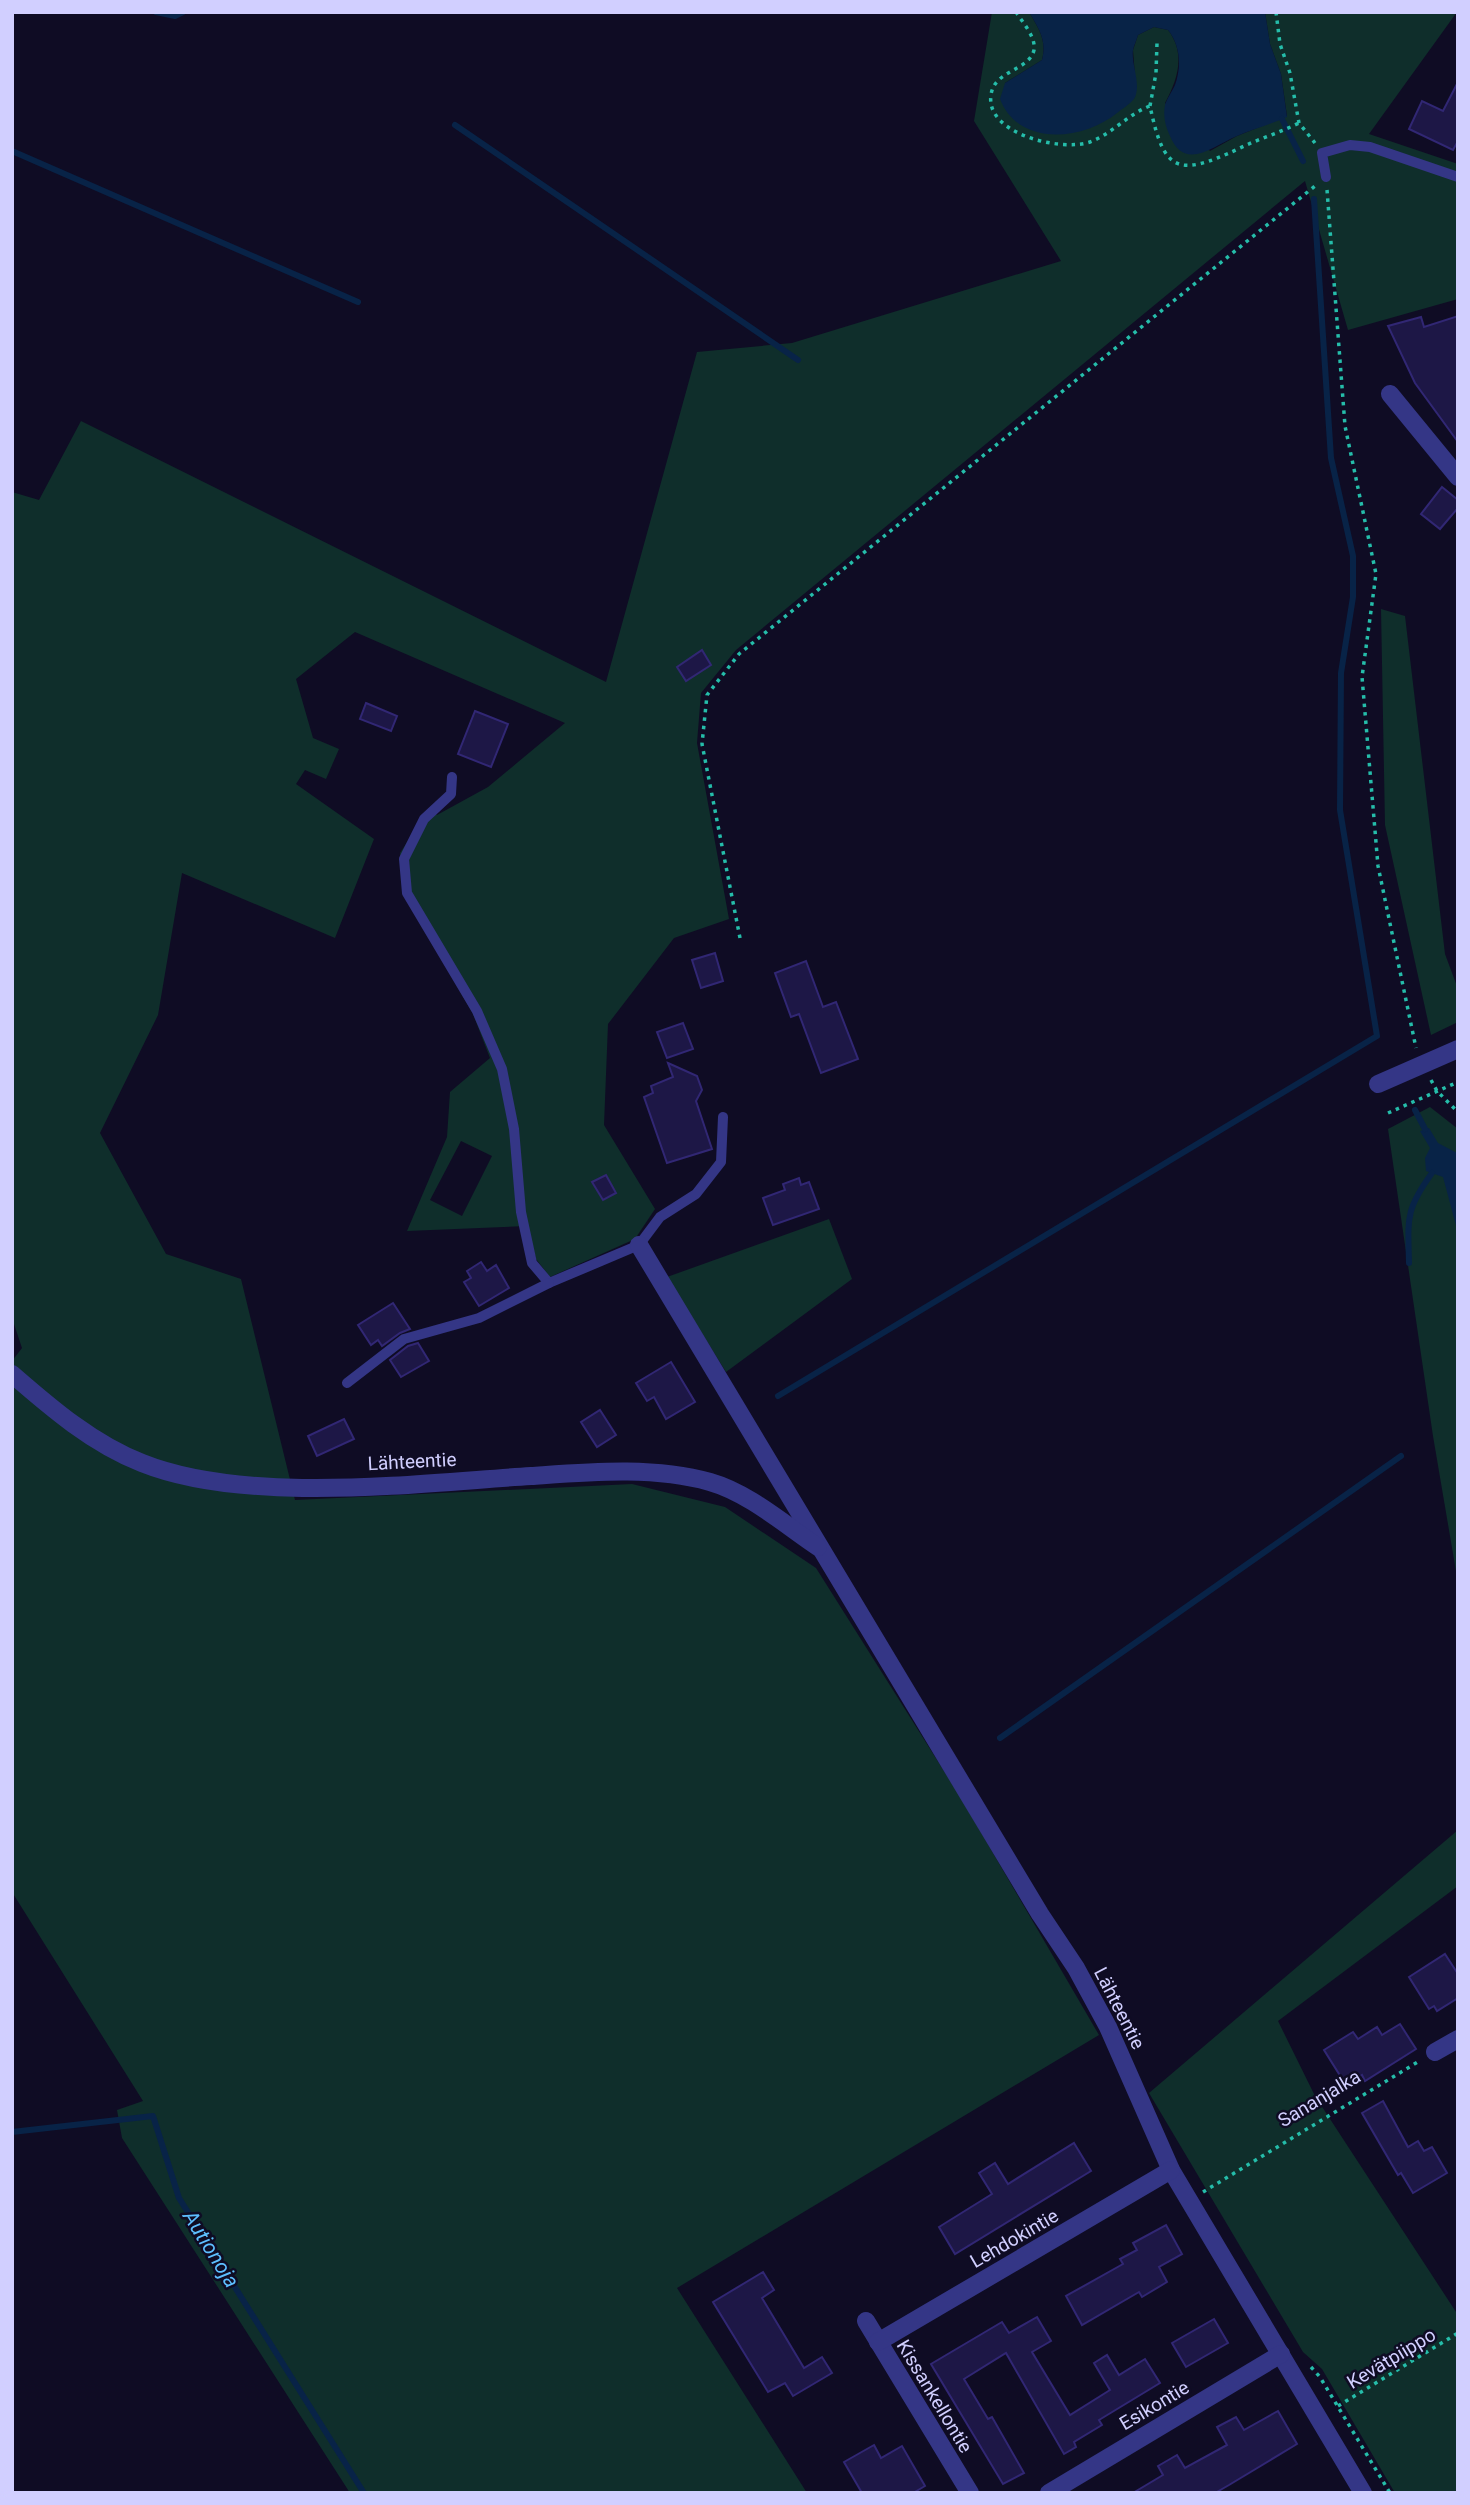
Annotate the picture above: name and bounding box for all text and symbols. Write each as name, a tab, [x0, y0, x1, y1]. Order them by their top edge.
street label: Lähteentie	[367, 1448, 457, 1475]
street label: Lähteentie	[1089, 1963, 1150, 2053]
street label: Sananjalka	[1274, 2065, 1365, 2132]
street label: Lehdokintie	[966, 2204, 1062, 2273]
water label: Autionoja	[177, 2205, 244, 2292]
street label: Kevätpiippo	[1343, 2323, 1440, 2394]
street label: Kissankellontie	[892, 2335, 977, 2457]
street label: Esikontie	[1115, 2376, 1193, 2435]

